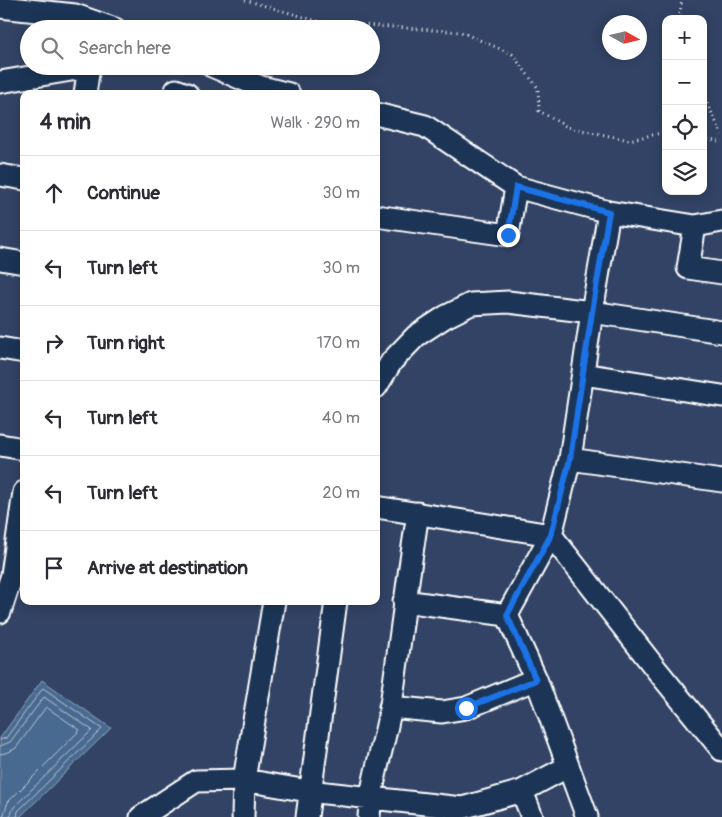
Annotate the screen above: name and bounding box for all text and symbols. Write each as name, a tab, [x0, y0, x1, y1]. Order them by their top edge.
north arrow	[602, 15, 647, 60]
map controls	[662, 15, 707, 195]
button: +	[662, 15, 707, 60]
search box	[20, 20, 380, 75]
icon: search	[38, 34, 66, 62]
text: Search here	[78, 36, 171, 60]
button: −	[662, 60, 707, 105]
button: locate	[662, 105, 707, 150]
text: 4 min	[40, 109, 91, 136]
text: Walk · 290 m	[271, 113, 360, 133]
button: layers	[662, 150, 707, 195]
icon: ahead	[40, 179, 68, 207]
text: Continue	[87, 181, 160, 205]
text: 30 m	[322, 183, 360, 203]
route end	[497, 224, 520, 247]
icon: left	[40, 254, 68, 282]
text: Turn left	[87, 256, 157, 280]
text: 30 m	[322, 258, 360, 278]
icon: right	[40, 329, 68, 357]
text: Turn right	[87, 331, 165, 355]
text: 170 m	[317, 333, 360, 353]
icon: left	[40, 404, 68, 432]
text: Turn left	[87, 406, 157, 430]
text: 40 m	[322, 408, 360, 428]
icon: left	[40, 479, 68, 507]
text: Turn left	[87, 481, 157, 505]
text: 20 m	[322, 483, 360, 503]
icon: arrive	[40, 554, 68, 582]
text: Arrive at destination	[87, 556, 248, 580]
route start	[455, 697, 478, 720]

